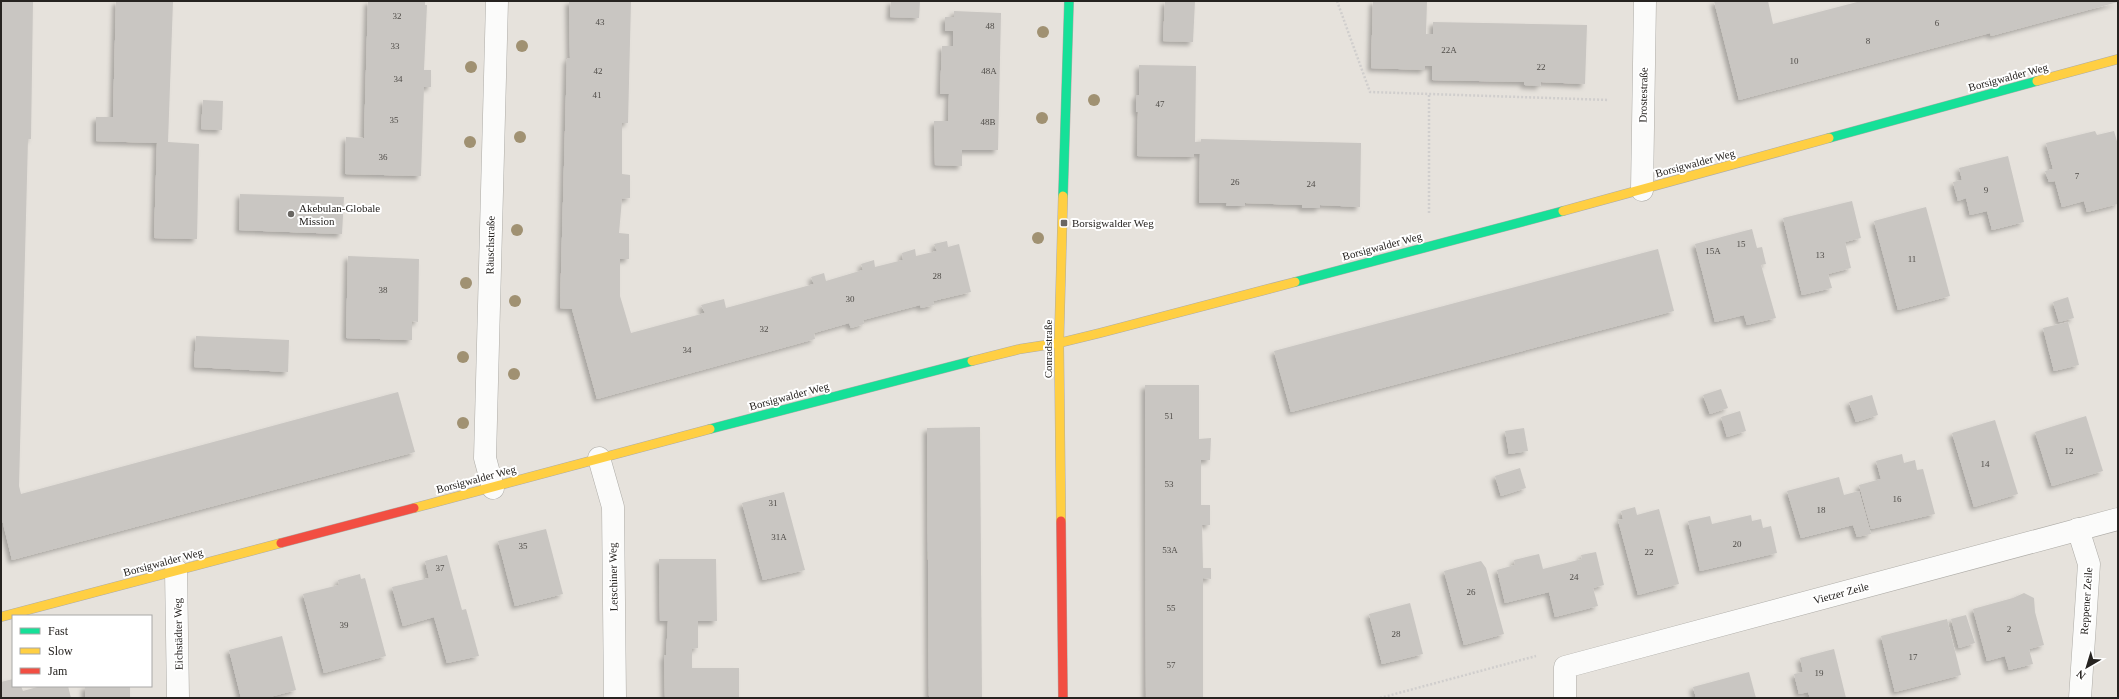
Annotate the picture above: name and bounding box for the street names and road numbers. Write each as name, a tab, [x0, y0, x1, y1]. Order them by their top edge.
street label: Borsigwalder Weg	[1967, 61, 2049, 93]
street label: Drostestraße	[1637, 67, 1649, 123]
street label: Borsigwalder Weg	[1654, 147, 1736, 179]
street label: Räuschstraße	[483, 215, 497, 274]
street label: Borsigwalder Weg	[1341, 230, 1423, 262]
street label: Conradstraße	[1042, 320, 1054, 378]
street label: Borsigwalder Weg	[748, 380, 830, 412]
street label: Borsigwalder Weg	[435, 463, 517, 495]
street label: Letschiner Weg	[606, 542, 620, 612]
street label: Borsigwalder Weg	[122, 546, 204, 578]
street label: Reppener Zeile	[2078, 567, 2094, 635]
street label: Vietzer Zeile	[1812, 580, 1870, 606]
street label: Eichstädter Weg	[171, 597, 185, 670]

